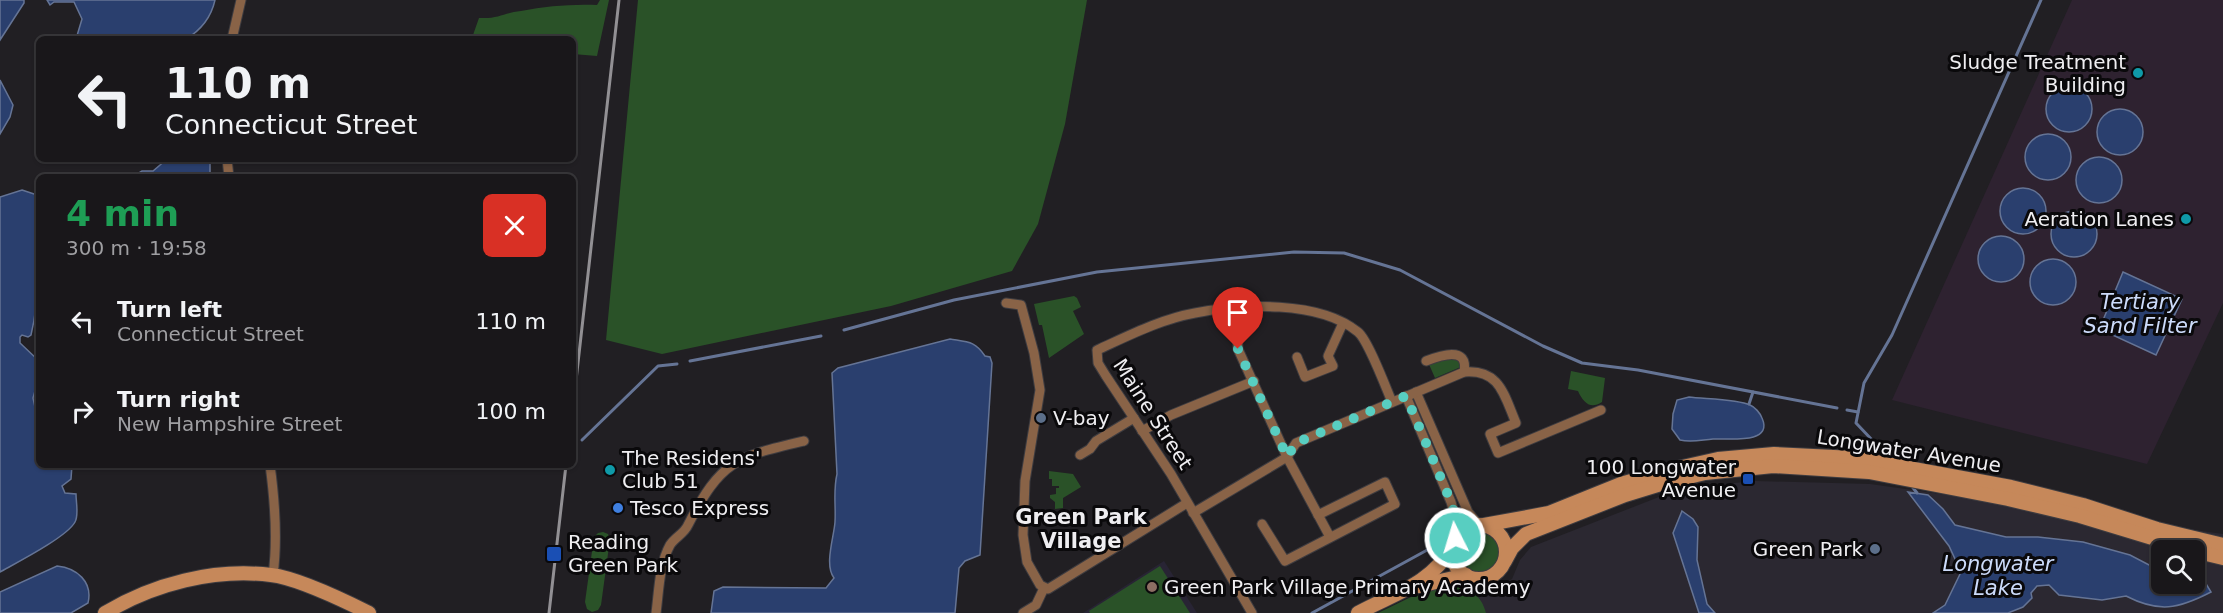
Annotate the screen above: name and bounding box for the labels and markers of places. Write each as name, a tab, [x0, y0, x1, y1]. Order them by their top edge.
place label: Sludge Treatment Building	[1949, 50, 2126, 97]
marker: Sludge Treatment Building	[2131, 66, 2145, 80]
place label: Aeration Lanes	[2024, 207, 2174, 231]
marker: Aeration Lanes	[2179, 212, 2193, 226]
pin	[1212, 287, 1263, 349]
place label: V-bay	[1053, 406, 1110, 430]
marker: V-bay	[1034, 411, 1048, 425]
place label: The Residens' Club 51	[621, 446, 760, 493]
place label: 100 Longwater Avenue	[1586, 455, 1737, 502]
marker: The Residens' Club 51	[603, 463, 617, 477]
marker: 100 Longwater Avenue	[1741, 472, 1755, 486]
place label: Tesco Express	[629, 496, 769, 520]
marker: Tesco Express	[611, 501, 625, 515]
place label: Reading Green Park	[568, 530, 679, 577]
place label: Green Park	[1753, 537, 1863, 561]
marker: Green Park	[1868, 542, 1882, 556]
marker: Reading Green Park	[545, 545, 563, 563]
place label: Green Park Village Primary Academy	[1164, 575, 1531, 599]
marker: Green Park Village Primary Academy	[1145, 580, 1159, 594]

